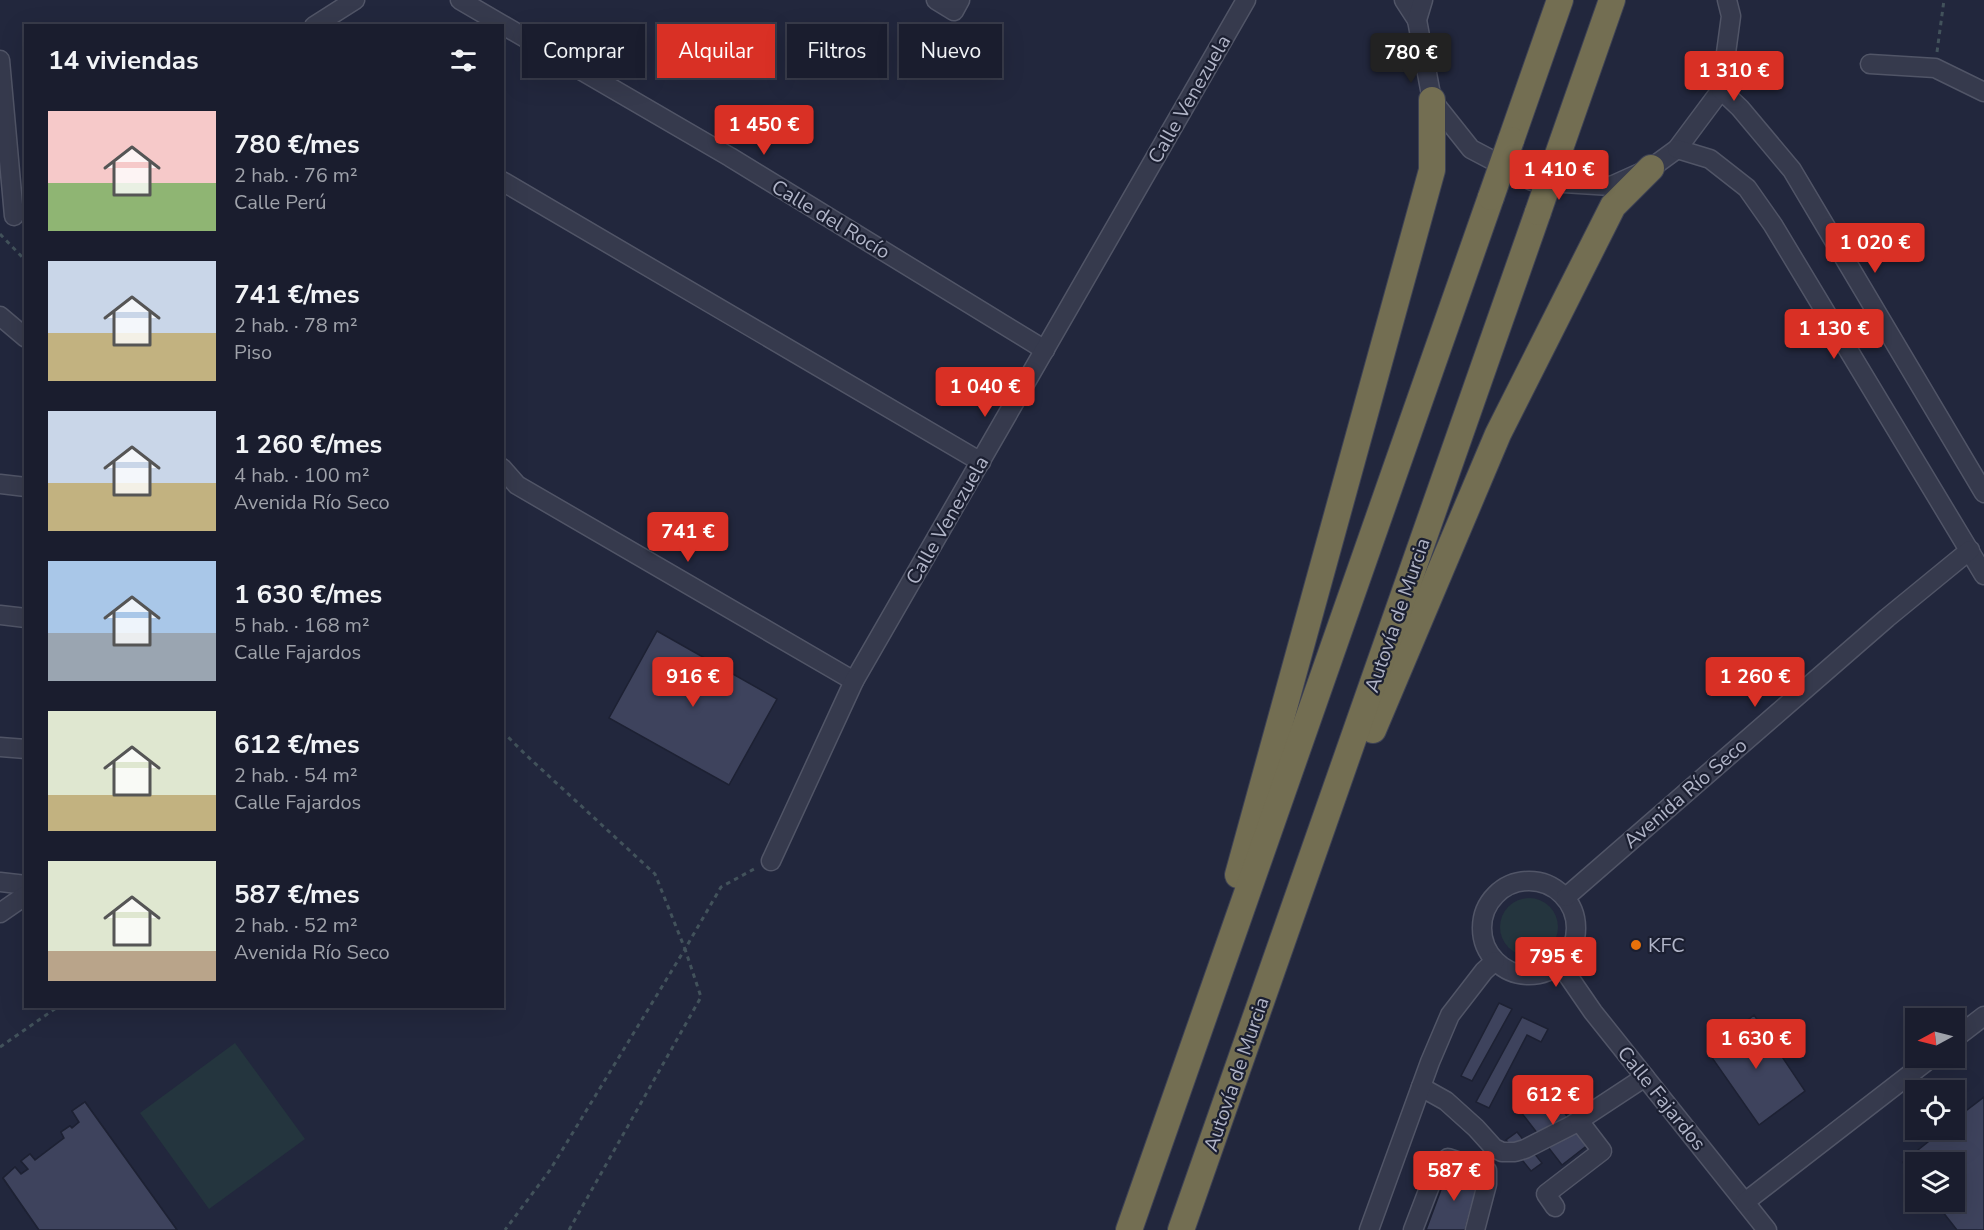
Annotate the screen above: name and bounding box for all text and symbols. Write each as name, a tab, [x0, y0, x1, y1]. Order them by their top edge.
chip: Comprar	[522, 24, 645, 78]
chip: Alquilar	[657, 24, 775, 78]
chip: Filtros	[787, 24, 887, 78]
chip: Nuevo	[899, 24, 1002, 78]
street label: Calle Venezuela	[1142, 30, 1237, 168]
pin: 780 €	[1369, 33, 1453, 84]
text: 780 €	[1384, 39, 1438, 66]
text: 14 viviendas	[48, 43, 199, 78]
icon: filters	[447, 44, 480, 77]
pin: 1 310 €	[1679, 51, 1789, 102]
text: 1 310 €	[1699, 57, 1769, 84]
pin: 1 450 €	[709, 105, 819, 156]
text: 1 450 €	[729, 111, 799, 138]
text: 780 €/mes	[234, 127, 360, 162]
icon: home	[96, 135, 168, 207]
pin: 1 410 €	[1504, 150, 1614, 201]
text: 1 410 €	[1524, 156, 1594, 183]
text: 2 hab. · 76 m²	[234, 162, 358, 189]
street label: Calle del Rocío	[766, 173, 895, 265]
text: Calle Perú	[234, 189, 327, 216]
pin: 1 020 €	[1820, 223, 1930, 274]
text: 1 020 €	[1840, 229, 1910, 256]
text: 741 €/mes	[234, 277, 360, 312]
icon: home	[96, 285, 168, 357]
pin: 1 130 €	[1779, 309, 1889, 360]
text: 2 hab. · 78 m²	[234, 312, 358, 339]
text: 1 130 €	[1799, 315, 1869, 342]
text: Piso	[234, 339, 272, 366]
pin: 1 040 €	[930, 367, 1040, 418]
text: 1 040 €	[950, 373, 1020, 400]
text: 1 260 €/mes	[234, 427, 382, 462]
icon: home	[96, 435, 168, 507]
street label: Calle Venezuela	[900, 451, 995, 589]
text: 4 hab. · 100 m²	[234, 462, 370, 489]
text: Avenida Río Seco	[234, 489, 390, 516]
pin: 741 €	[646, 512, 730, 563]
text: 741 €	[661, 518, 715, 545]
street label: Autovía de Murcia	[1358, 534, 1437, 696]
text: 1 630 €/mes	[234, 577, 382, 612]
icon: home	[96, 585, 168, 657]
text: 5 hab. · 168 m²	[234, 612, 370, 639]
text: Calle Fajardos	[234, 639, 361, 666]
pin: 916 €	[651, 657, 735, 708]
pin: 1 260 €	[1700, 657, 1810, 708]
text: 916 €	[666, 663, 720, 690]
text: 1 260 €	[1720, 663, 1790, 690]
text: 612 €/mes	[234, 727, 360, 762]
street label: Avenida Río Seco	[1618, 732, 1753, 855]
icon: home	[96, 735, 168, 807]
text: 2 hab. · 54 m²	[234, 762, 358, 789]
text: Calle Fajardos	[234, 789, 361, 816]
text: 587 €/mes	[234, 877, 360, 912]
icon: home	[96, 885, 168, 957]
text: 2 hab. · 52 m²	[234, 912, 358, 939]
place label: KFC	[1648, 932, 1685, 959]
pin: 795 €	[1514, 937, 1598, 988]
marker: KFC	[1629, 938, 1643, 952]
text: Avenida Río Seco	[234, 939, 390, 966]
text: 795 €	[1529, 943, 1583, 970]
street label: Autovía de Murcia	[1197, 993, 1276, 1155]
north arrow	[1905, 1008, 1965, 1068]
map controls	[1905, 1008, 1965, 1212]
pin: 1 630 €	[1701, 1019, 1811, 1070]
text: 1 630 €	[1721, 1025, 1791, 1052]
street label: Calle Fajardos	[1611, 1040, 1712, 1156]
pin: 612 €	[1511, 1075, 1595, 1126]
button: locate	[1905, 1080, 1965, 1140]
text: 612 €	[1526, 1081, 1580, 1108]
pin: 587 €	[1412, 1151, 1496, 1202]
button: layers	[1905, 1152, 1965, 1212]
text: 587 €	[1427, 1157, 1481, 1184]

